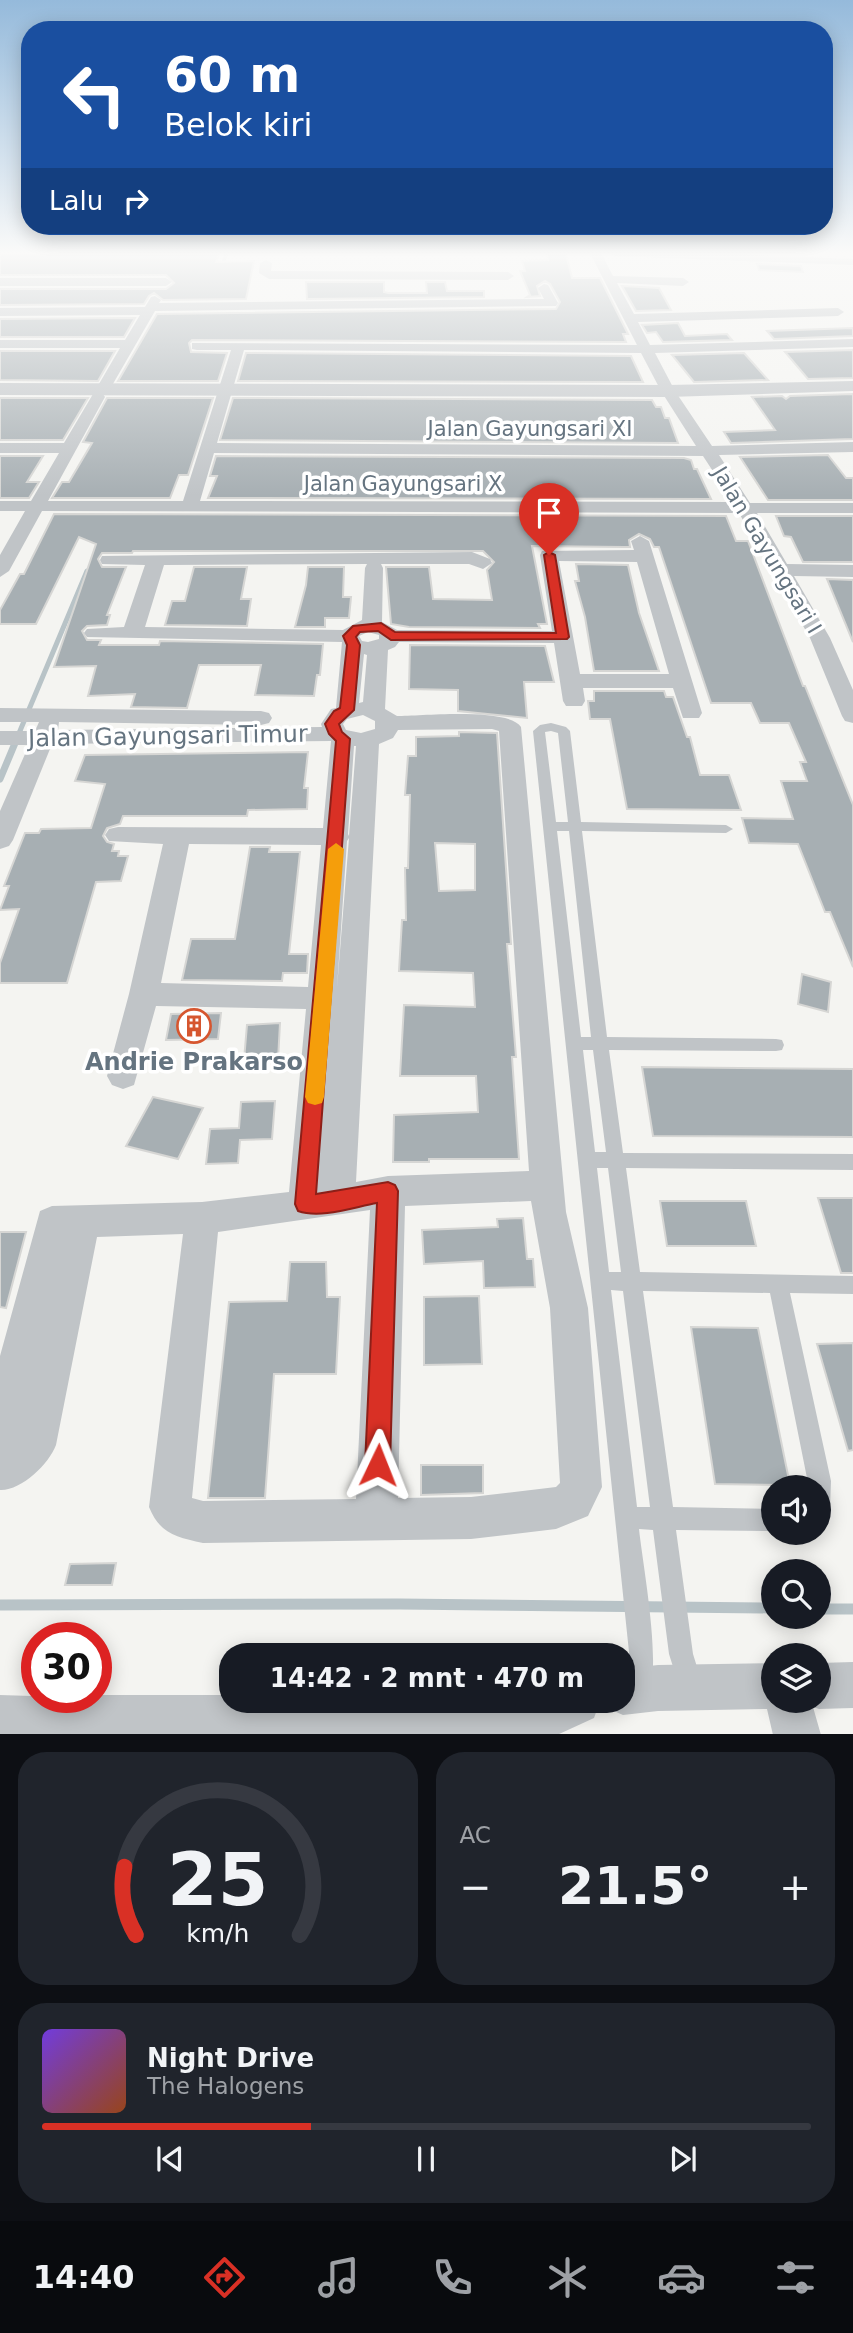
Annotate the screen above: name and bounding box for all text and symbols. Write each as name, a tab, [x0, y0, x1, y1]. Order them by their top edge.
text: 60 m	[164, 47, 300, 104]
icon: left	[49, 49, 140, 140]
text: Belok kiri	[164, 106, 312, 144]
icon: right	[117, 182, 155, 220]
text: Lalu	[49, 186, 103, 216]
street label: Jalan Gayungsari XI	[426, 417, 632, 441]
street label: Jalan Gayungsari I	[707, 460, 826, 638]
street label: Jalan Gayungsari X	[302, 472, 502, 496]
pin	[519, 483, 579, 555]
icon: arrive	[530, 494, 568, 532]
street label: Jalan Gayungsari Timur	[26, 720, 308, 752]
building icon: Andrie Prakarso	[175, 1007, 213, 1045]
place label: Andrie Prakarso	[85, 1048, 303, 1076]
position arrow	[341, 1428, 415, 1502]
map controls	[761, 1475, 831, 1713]
button: sound	[761, 1475, 831, 1545]
button: search	[761, 1559, 831, 1629]
speed limit sign: 30	[21, 1622, 112, 1713]
button: layers	[761, 1643, 831, 1713]
text: 14:42 · 2 mnt · 470 m	[270, 1663, 584, 1693]
text: AC	[460, 1822, 491, 1848]
text: 25	[167, 1837, 268, 1922]
text: 21.5°	[558, 1856, 712, 1916]
text: −	[460, 1865, 491, 1909]
text: +	[779, 1865, 811, 1909]
text: km/h	[186, 1918, 249, 1947]
text: Night Drive	[147, 2043, 314, 2073]
text: The Halogens	[147, 2073, 304, 2099]
icon: previous	[151, 2140, 189, 2178]
icon: pause	[407, 2140, 445, 2178]
icon: next	[664, 2140, 702, 2178]
icon: directions	[200, 2253, 249, 2302]
icon: music	[314, 2253, 363, 2302]
icon: phone	[428, 2253, 477, 2302]
icon: climate	[543, 2253, 592, 2302]
icon: car	[657, 2253, 706, 2302]
icon: filters	[771, 2253, 820, 2302]
text: 14:40	[33, 2258, 135, 2296]

